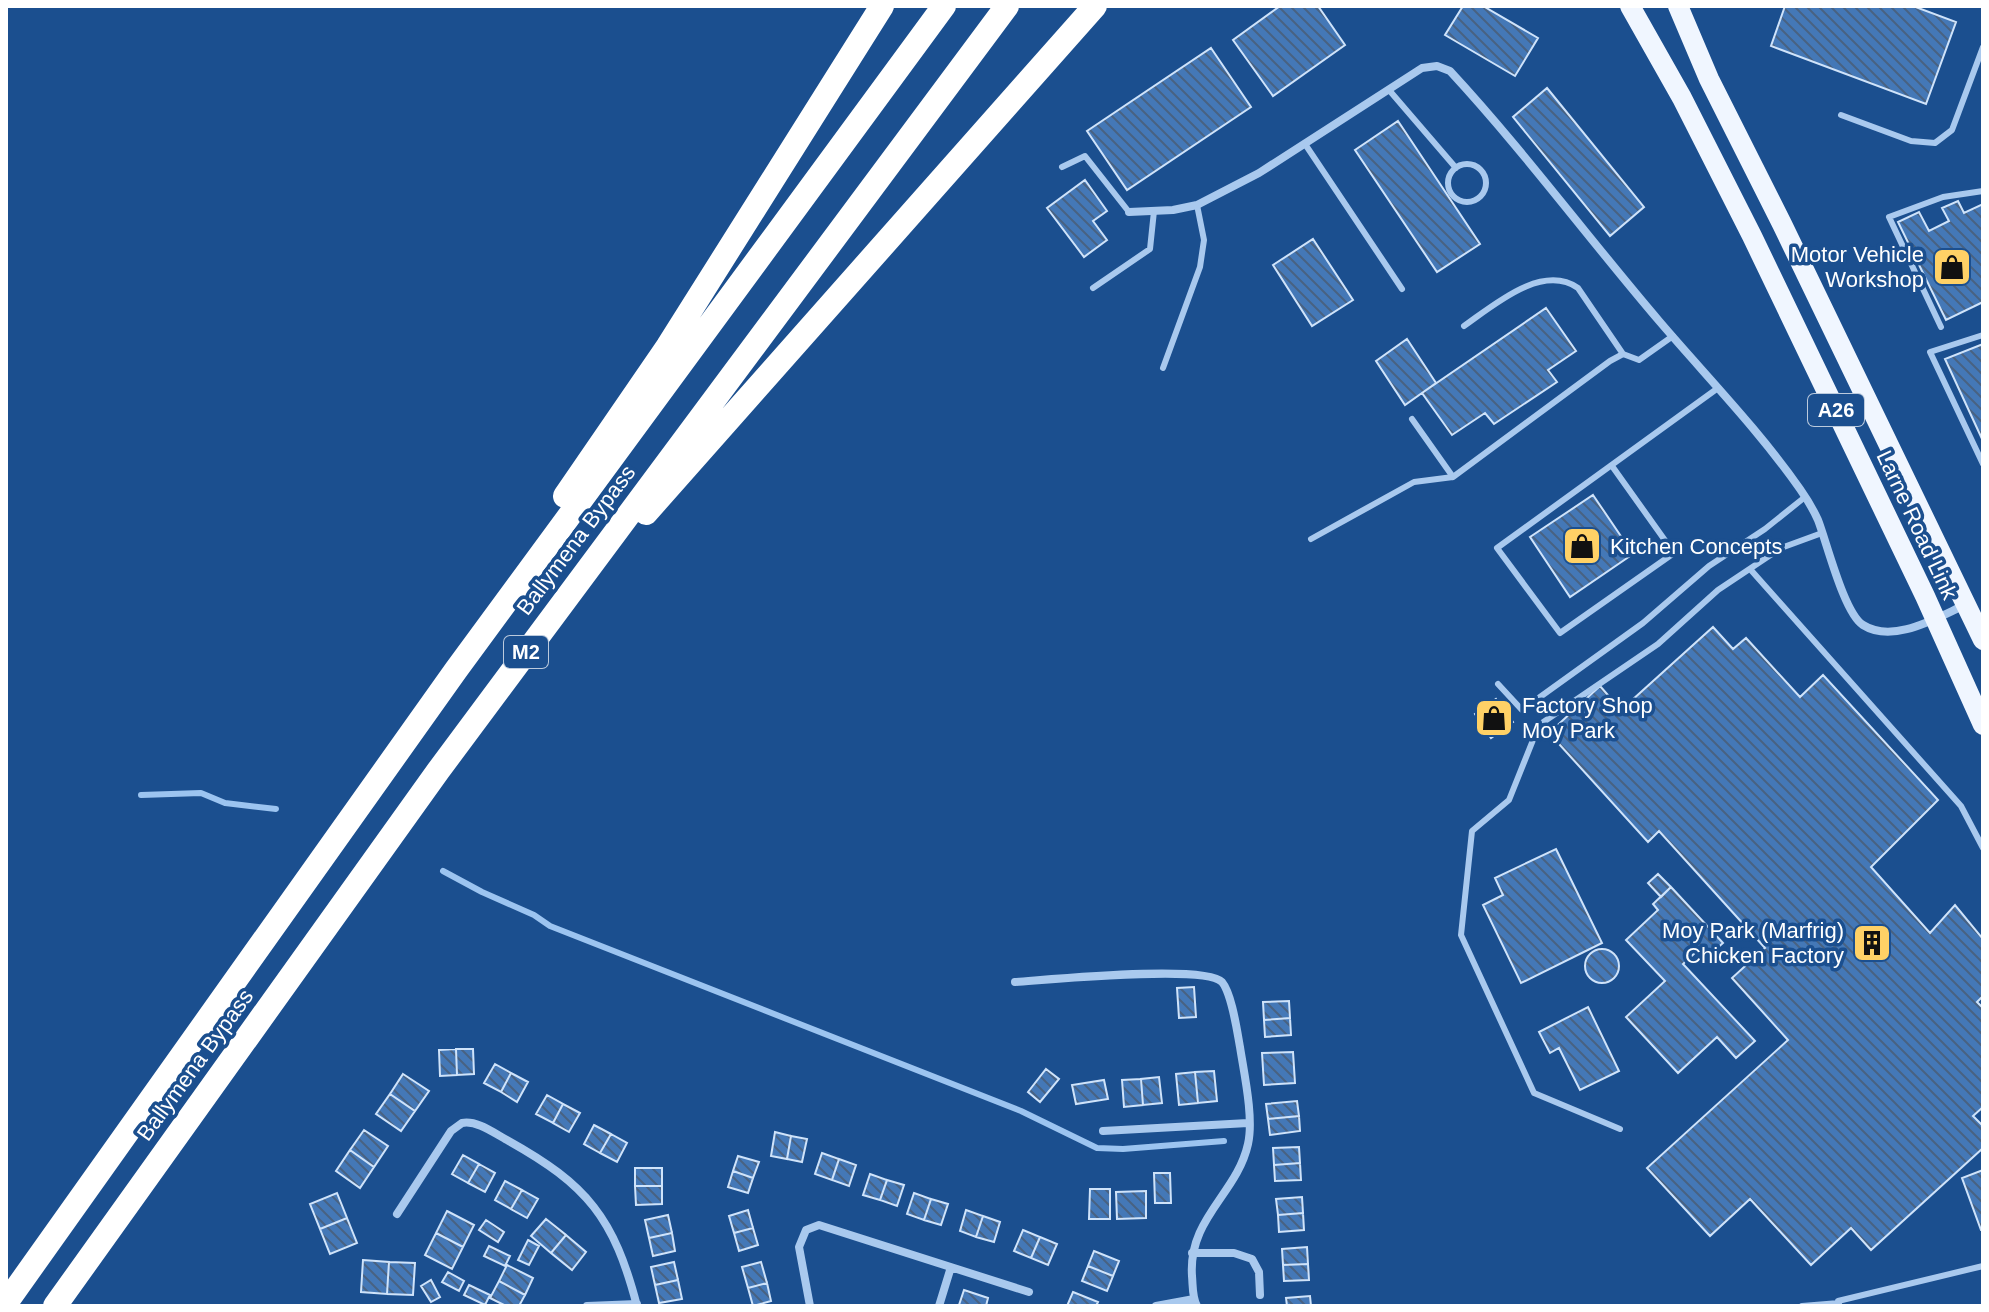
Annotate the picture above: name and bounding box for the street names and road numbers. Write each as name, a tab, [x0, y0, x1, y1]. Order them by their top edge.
road number: A26	[1808, 394, 1864, 426]
street label: Larne Road Link	[1872, 447, 1963, 604]
street label: Ballymena Bypass	[512, 460, 640, 620]
road number: M2	[504, 636, 548, 668]
street label: Ballymena Bypass	[132, 984, 258, 1146]

